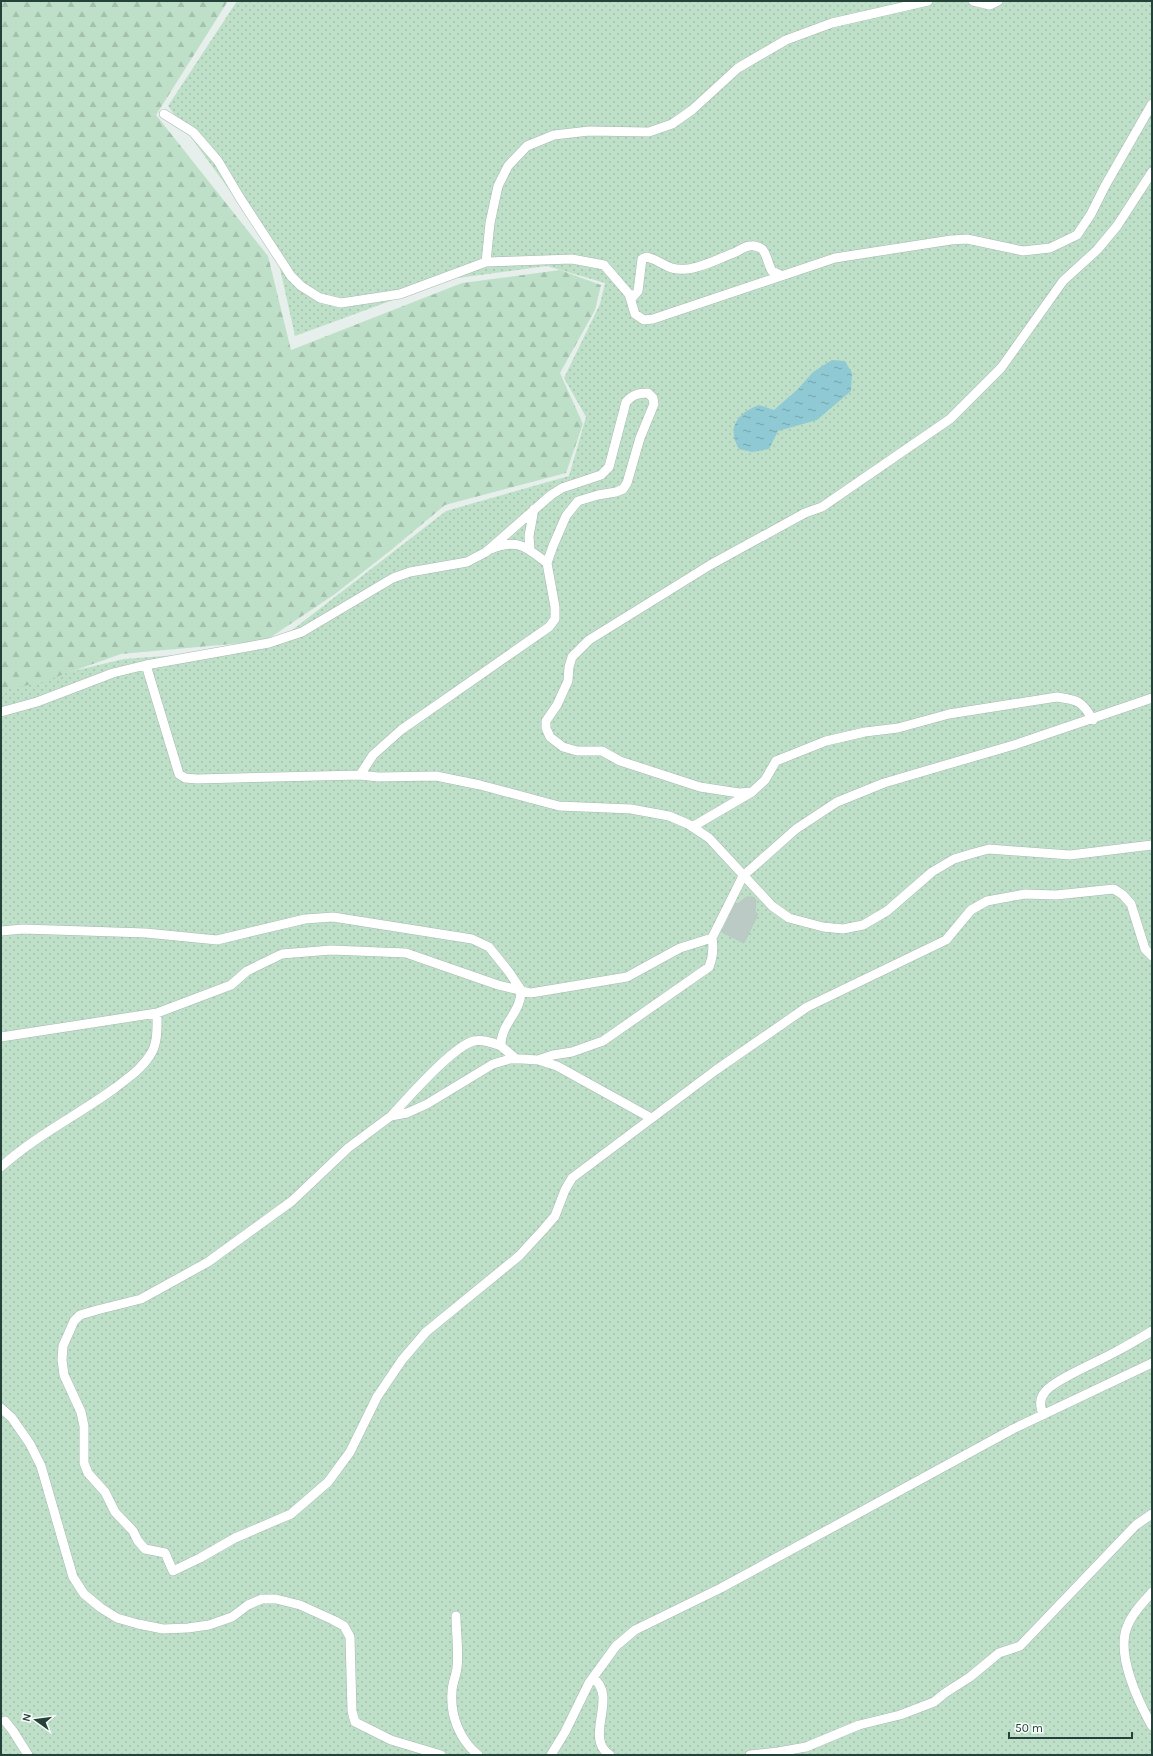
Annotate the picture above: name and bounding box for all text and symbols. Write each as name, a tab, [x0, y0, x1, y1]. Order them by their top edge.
north arrow	[16, 1700, 56, 1740]
text: N	[20, 1712, 34, 1723]
scale bar	[1009, 1714, 1132, 1740]
text: 50 m	[1015, 1721, 1043, 1735]

